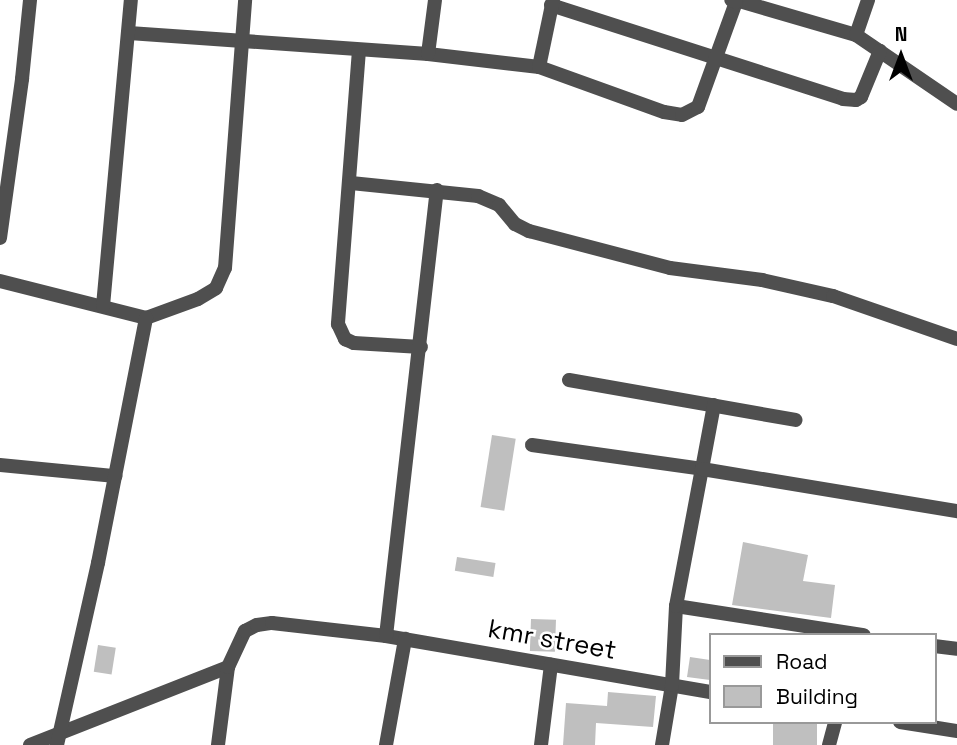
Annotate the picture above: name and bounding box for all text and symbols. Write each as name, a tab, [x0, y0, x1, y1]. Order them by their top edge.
north arrow	[866, 21, 936, 91]
text: N	[895, 22, 907, 47]
street label: kmr street	[485, 613, 619, 667]
legend	[708, 633, 936, 724]
text: Road	[776, 648, 828, 675]
text: Building	[776, 683, 858, 710]

